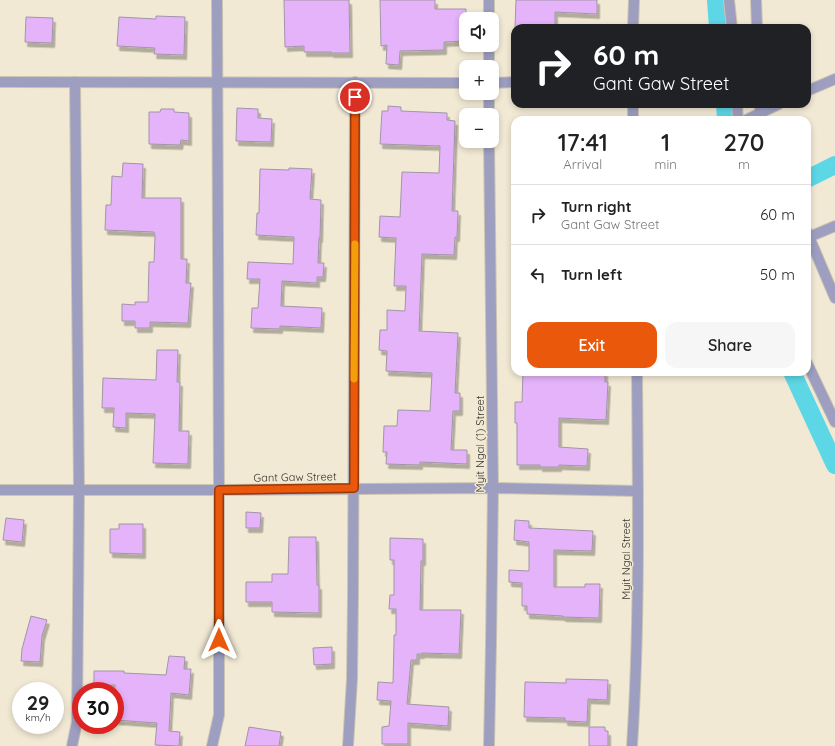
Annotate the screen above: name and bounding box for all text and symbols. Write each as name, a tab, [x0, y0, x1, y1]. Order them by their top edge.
map controls	[459, 12, 499, 148]
button: sound	[459, 12, 499, 52]
text: 60 m	[593, 37, 659, 72]
icon: right	[527, 40, 579, 92]
button: +	[459, 60, 499, 100]
text: Gant Gaw Street	[593, 72, 729, 95]
pin	[338, 80, 372, 114]
icon: arrive	[344, 86, 366, 108]
button: −	[459, 108, 499, 148]
text: 17:41	[558, 127, 608, 157]
text: 1	[661, 127, 670, 157]
text: 270	[723, 127, 764, 157]
text: Arrival	[563, 156, 602, 172]
text: min	[655, 156, 677, 172]
text: m	[738, 156, 750, 172]
text: Turn right	[561, 197, 632, 216]
icon: right	[527, 204, 549, 226]
text: 60 m	[760, 205, 795, 224]
text: Gant Gaw Street	[561, 216, 659, 232]
icon: left	[527, 264, 549, 286]
text: Turn left	[561, 265, 623, 284]
text: 50 m	[760, 265, 795, 284]
button: Exit	[527, 322, 657, 368]
button: Share	[665, 322, 795, 368]
street label: Myit Ngal (1) Street	[473, 395, 487, 492]
street label: Gant Gaw Street	[253, 469, 337, 485]
street label: Myit Ngal Street	[619, 518, 633, 600]
position arrow	[198, 619, 240, 661]
speed limit sign: 30	[72, 682, 124, 734]
text: 29	[27, 690, 49, 715]
text: km/h	[25, 711, 51, 724]

